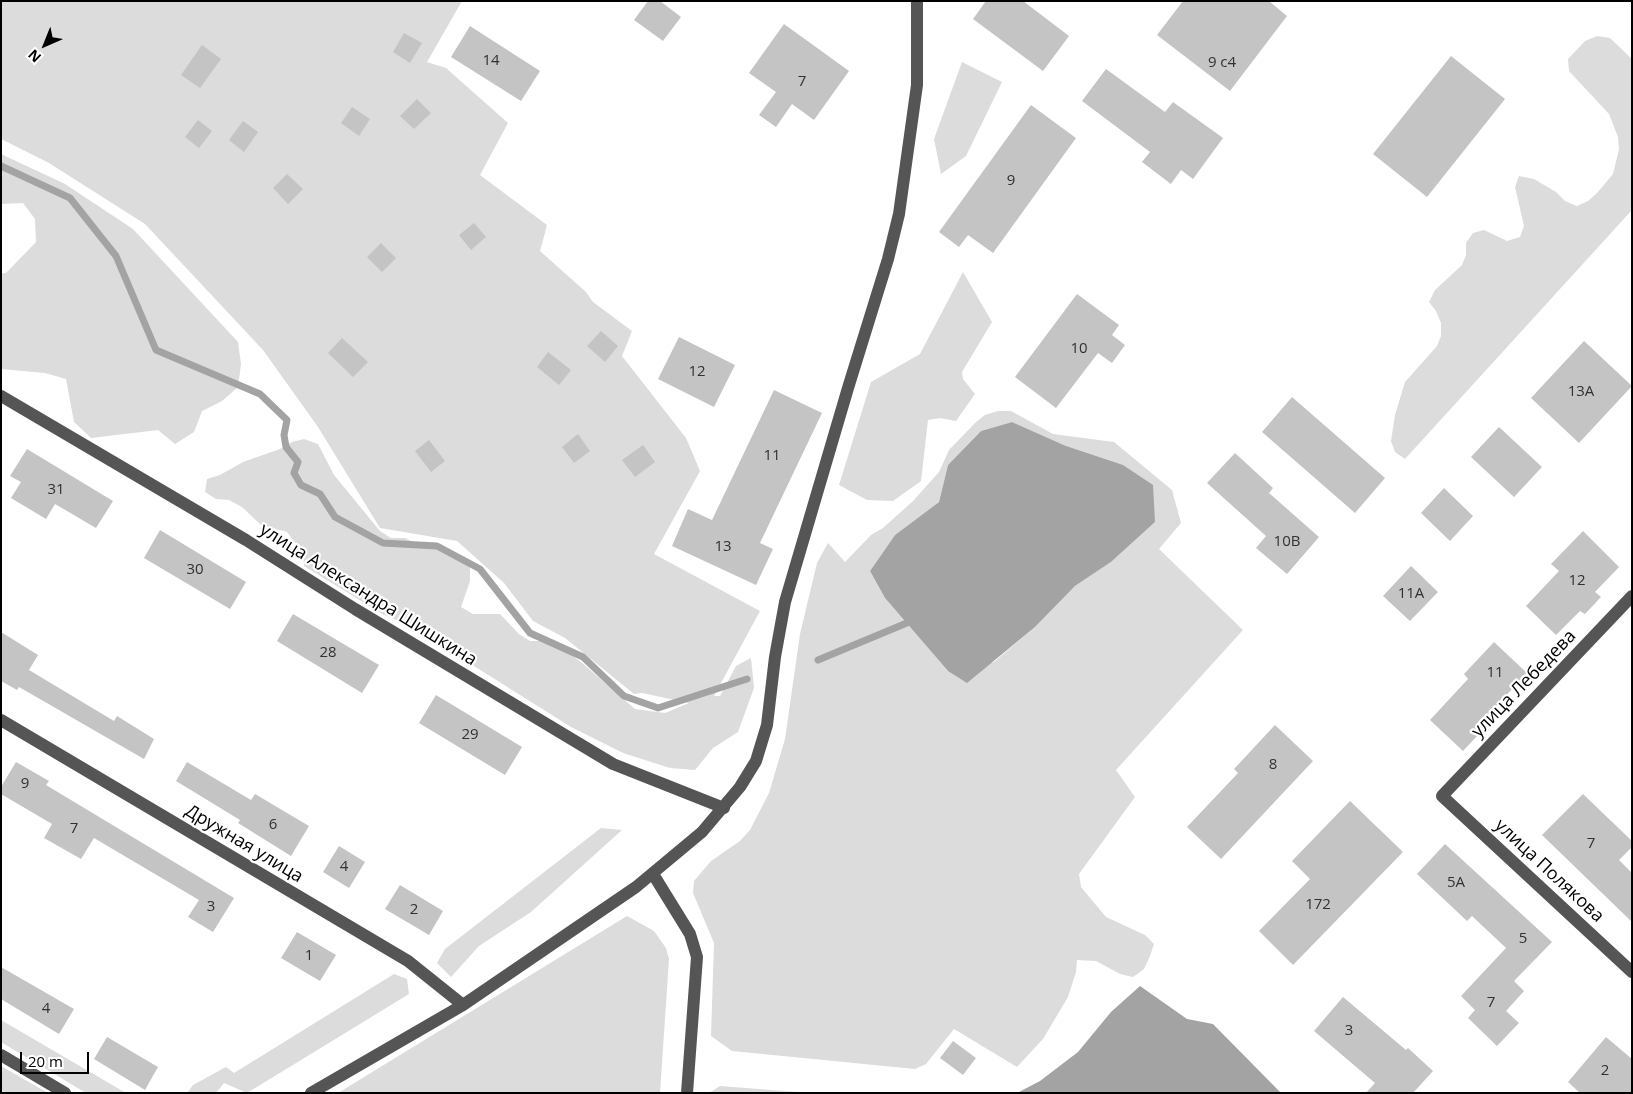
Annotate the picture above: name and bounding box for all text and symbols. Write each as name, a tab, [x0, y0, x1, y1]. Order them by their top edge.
north arrow	[20, 20, 70, 70]
text: N	[24, 45, 45, 67]
house number: 14	[482, 52, 500, 70]
house number: 9 c4	[1208, 54, 1236, 72]
house number: 7	[798, 73, 806, 91]
house number: 9	[1007, 172, 1015, 190]
house number: 10	[1070, 340, 1088, 358]
house number: 12	[688, 363, 706, 381]
house number: 13А	[1568, 383, 1594, 401]
house number: 11	[763, 447, 781, 465]
house number: 31	[47, 481, 65, 499]
street label: улица Александра Шишкина	[255, 519, 481, 671]
house number: 10В	[1274, 533, 1300, 551]
house number: 13	[714, 538, 732, 556]
house number: 30	[186, 561, 204, 579]
house number: 12	[1568, 572, 1586, 590]
house number: 11А	[1398, 585, 1424, 603]
street label: улица Лебедева	[1467, 626, 1581, 742]
house number: 28	[319, 644, 337, 662]
house number: 11	[1486, 664, 1504, 682]
house number: 29	[461, 726, 479, 744]
house number: 8	[1269, 756, 1277, 774]
house number: 9	[21, 775, 29, 793]
street label: Дружная улица	[181, 800, 307, 888]
street label: улица Полякова	[1490, 815, 1608, 927]
house number: 6	[269, 816, 277, 834]
house number: 7	[70, 820, 78, 838]
house number: 7	[1587, 835, 1595, 853]
house number: 4	[340, 858, 348, 876]
house number: 5А	[1447, 874, 1465, 892]
house number: 172	[1305, 896, 1331, 914]
house number: 3	[207, 898, 215, 916]
house number: 2	[410, 901, 418, 919]
house number: 5	[1519, 930, 1527, 948]
house number: 1	[305, 947, 313, 965]
house number: 7	[1487, 994, 1495, 1012]
house number: 4	[42, 1000, 50, 1018]
house number: 3	[1345, 1022, 1353, 1040]
scale bar	[22, 1042, 91, 1074]
text: 20 m	[28, 1051, 63, 1071]
house number: 2	[1601, 1062, 1609, 1080]

